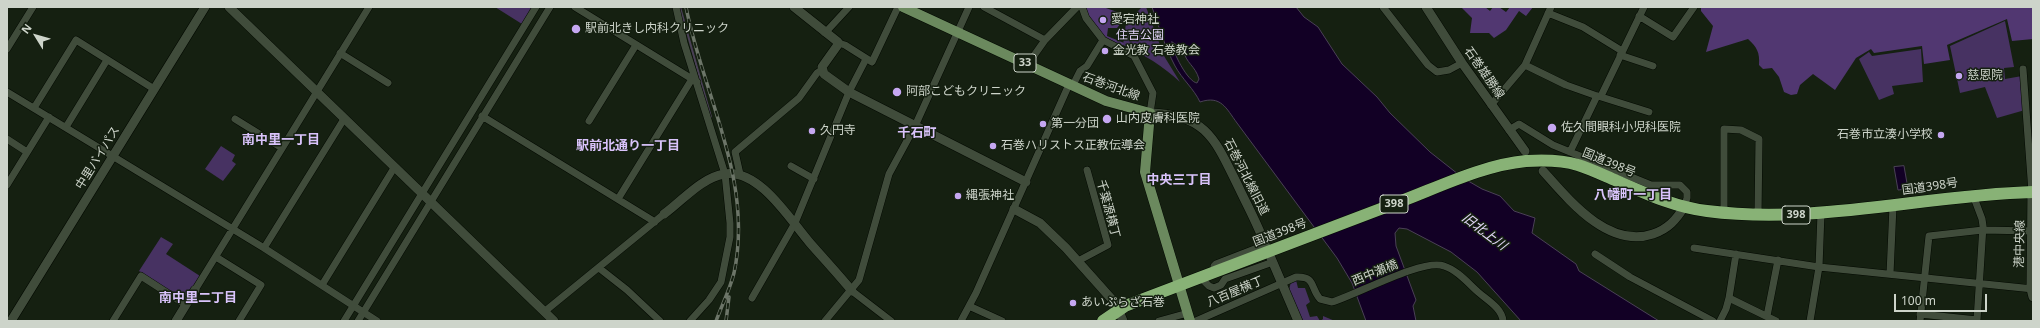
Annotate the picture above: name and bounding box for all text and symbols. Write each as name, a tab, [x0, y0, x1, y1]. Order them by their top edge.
place label: 愛宕神社	[1111, 13, 1159, 27]
marker: 愛宕神社	[1098, 15, 1108, 25]
north arrow	[16, 16, 56, 56]
text: N	[17, 20, 35, 37]
place label: 駅前北きし内科クリニック	[585, 22, 729, 36]
marker: 駅前北きし内科クリニック	[570, 23, 582, 35]
park label: 住吉公園	[1116, 29, 1164, 43]
place label: 金光教 石巻教会	[1113, 44, 1200, 58]
street label: 石巻雄勝線	[1461, 44, 1507, 102]
marker: 金光教 石巻教会	[1100, 46, 1110, 56]
road number: 33	[1014, 54, 1036, 72]
place label: 慈恩院	[1967, 69, 2003, 83]
street label: 石巻河北線	[1080, 70, 1142, 104]
marker: 慈恩院	[1954, 71, 1964, 81]
place label: 阿部こどもクリニック	[906, 85, 1026, 99]
marker: 阿部こどもクリニック	[891, 86, 903, 98]
place label: 山内皮膚科医院	[1116, 112, 1200, 126]
marker: 山内皮膚科医院	[1101, 113, 1113, 125]
place label: 第一分団	[1051, 117, 1099, 131]
marker: 第一分団	[1038, 119, 1048, 129]
place label: 佐久間眼科小児科医院	[1561, 121, 1681, 135]
marker: 佐久間眼科小児科医院	[1546, 122, 1558, 134]
street label: 中里バイパス	[73, 124, 123, 192]
place label: 久円寺	[820, 124, 856, 138]
district label: 千石町	[898, 125, 936, 141]
marker: 久円寺	[807, 126, 817, 136]
place label: 石巻市立湊小学校	[1837, 128, 1933, 142]
marker: 石巻市立湊小学校	[1936, 130, 1946, 140]
district label: 南中里一丁目	[242, 132, 320, 148]
street label: 石巻河北線旧道	[1221, 136, 1271, 218]
district label: 駅前北通り一丁目	[576, 138, 680, 154]
place label: 石巻ハリストス正教伝導会	[1001, 139, 1145, 153]
marker: 石巻ハリストス正教伝導会	[988, 141, 998, 151]
street label: 国道398号	[1580, 146, 1638, 180]
district label: 中央三丁目	[1147, 172, 1211, 188]
street label: 国道398号	[1901, 176, 1959, 198]
street label: 千葉源横丁	[1093, 178, 1123, 240]
district label: 八幡町一丁目	[1594, 187, 1672, 203]
place label: 縄張神社	[966, 189, 1014, 203]
marker: 縄張神社	[953, 191, 963, 201]
road number: 398	[1380, 195, 1408, 213]
road number: 398	[1782, 206, 1810, 224]
water label: 旧北上川	[1459, 210, 1509, 254]
street label: 国道398号	[1251, 216, 1309, 250]
street label: 港中央線	[2012, 220, 2028, 268]
street label: 西中瀬橋	[1350, 257, 1400, 289]
street label: 八百屋横丁	[1205, 274, 1265, 310]
scale bar	[1896, 286, 1989, 312]
district label: 南中里二丁目	[159, 290, 237, 306]
text: 100 m	[1901, 292, 1936, 309]
place label: あいぷらざ石巻	[1081, 296, 1165, 310]
marker: あいぷらざ石巻	[1068, 298, 1078, 308]

